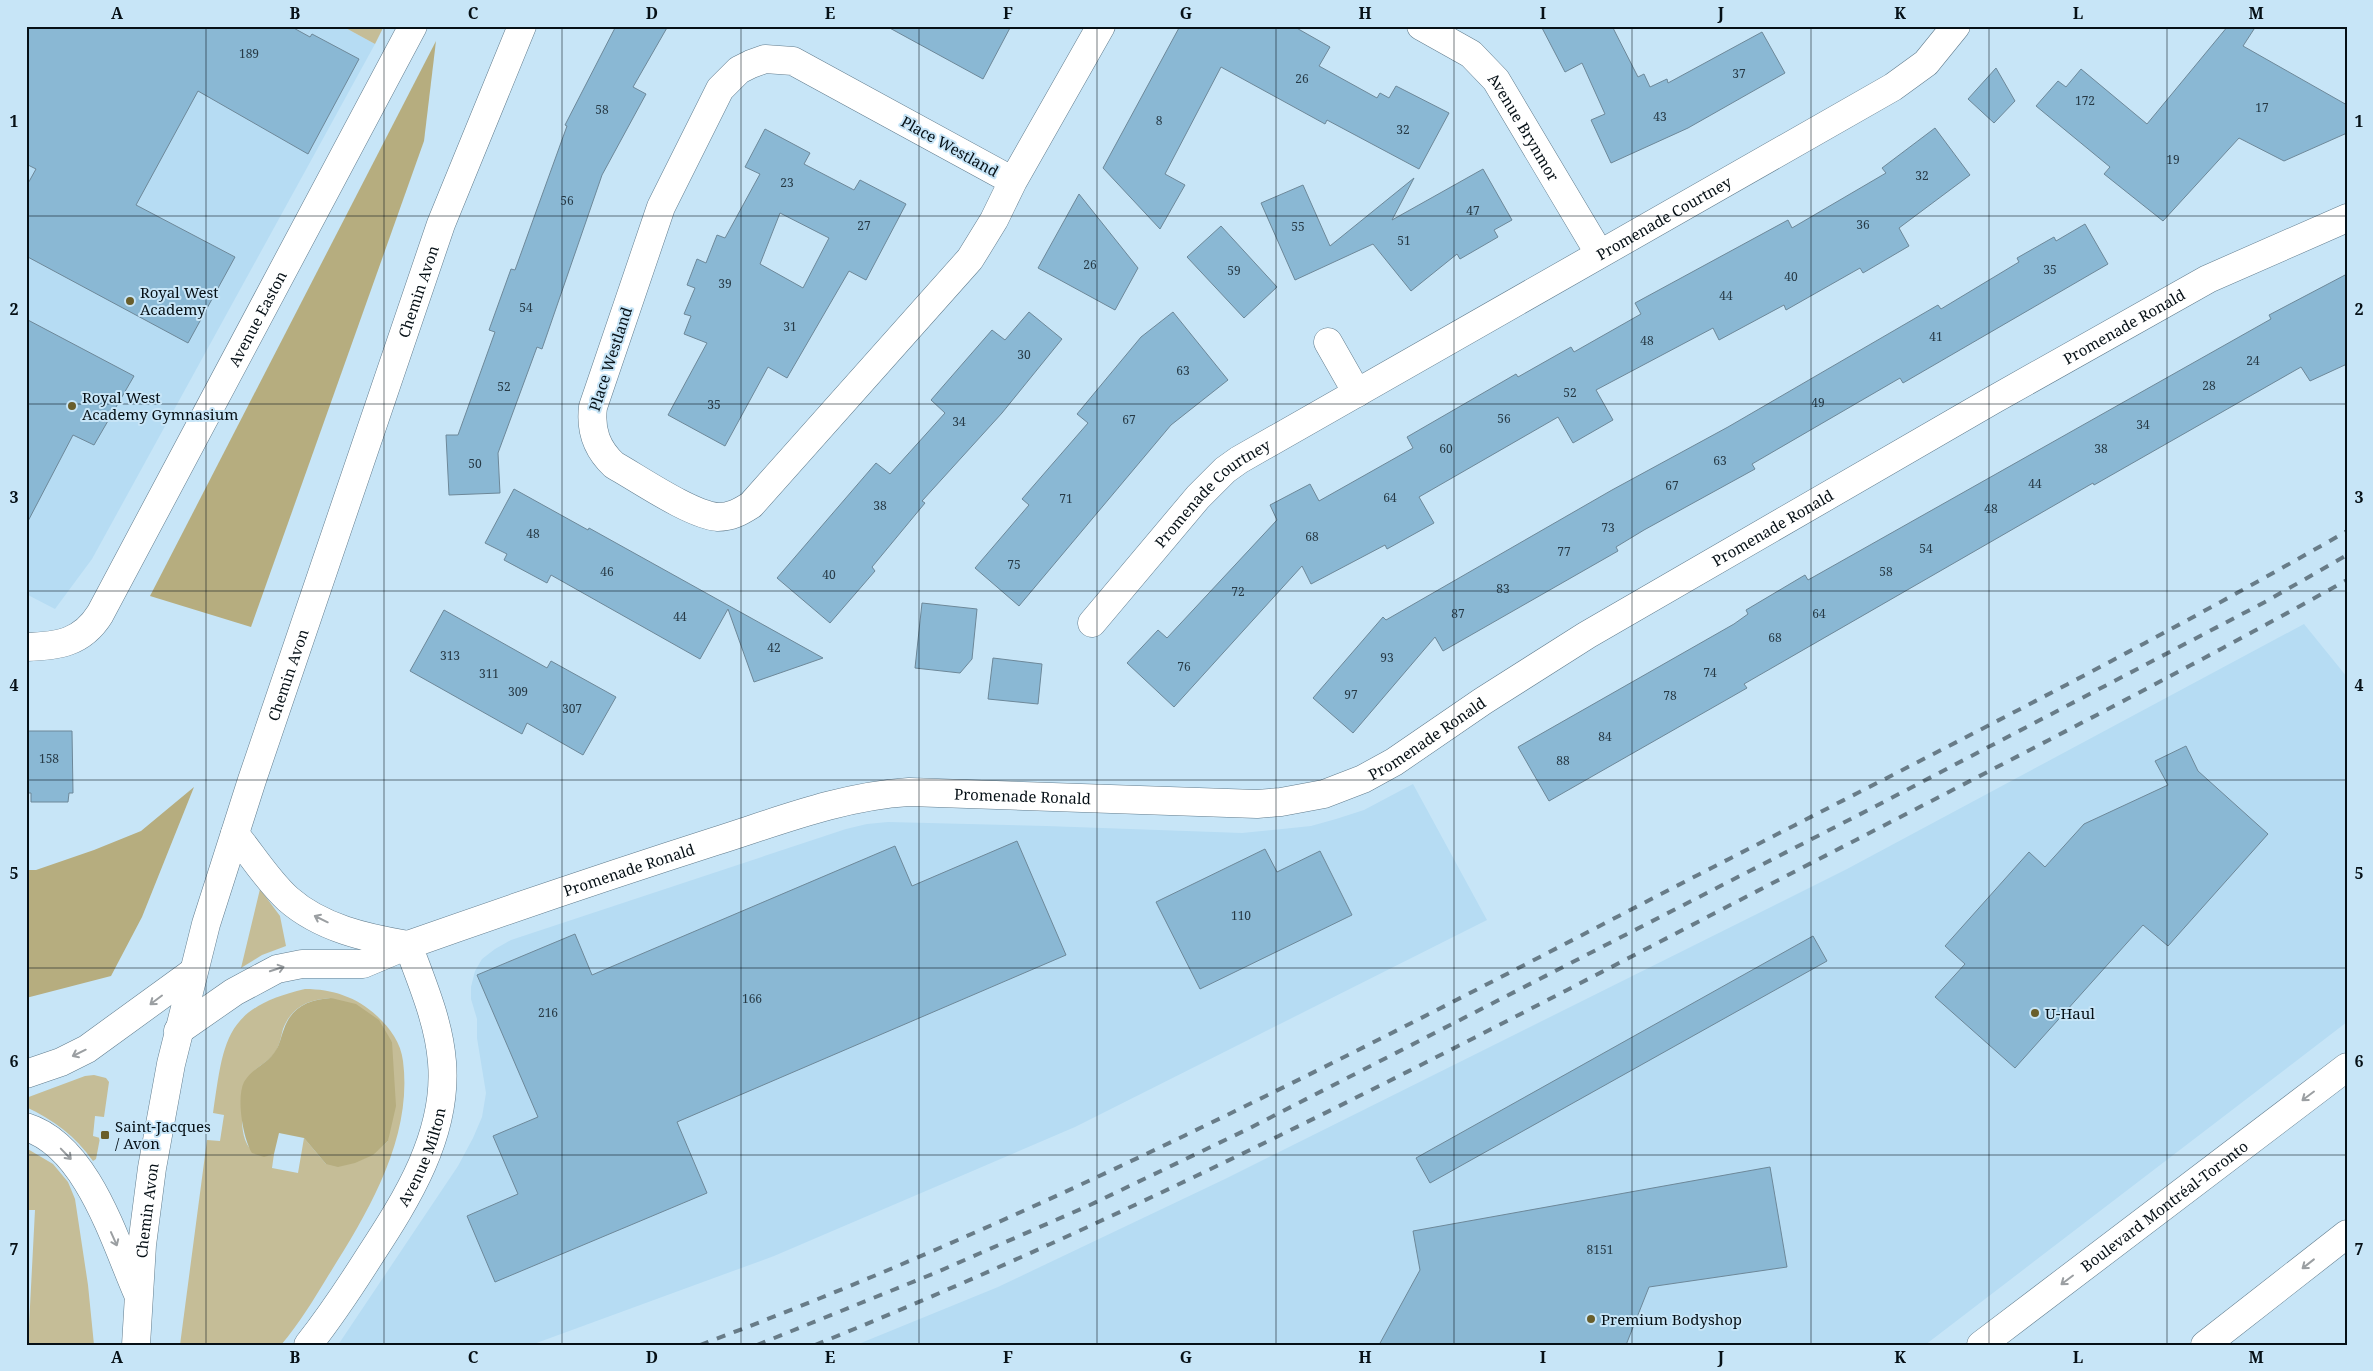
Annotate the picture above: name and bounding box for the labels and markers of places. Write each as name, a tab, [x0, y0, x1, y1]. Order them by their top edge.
place label: Royal West Academy	[140, 282, 219, 319]
marker: Royal West Academy	[124, 295, 136, 307]
place label: Royal West Academy Gymnasium	[82, 387, 238, 424]
marker: Royal West Academy Gymnasium	[66, 400, 78, 412]
place label: U-Haul	[2045, 1003, 2095, 1023]
marker: U-Haul	[2029, 1007, 2041, 1019]
place label: Saint-Jacques / Avon	[115, 1116, 211, 1153]
marker: Saint-Jacques / Avon	[99, 1129, 111, 1141]
place label: Premium Bodyshop	[1601, 1309, 1742, 1329]
marker: Premium Bodyshop	[1585, 1313, 1597, 1325]

